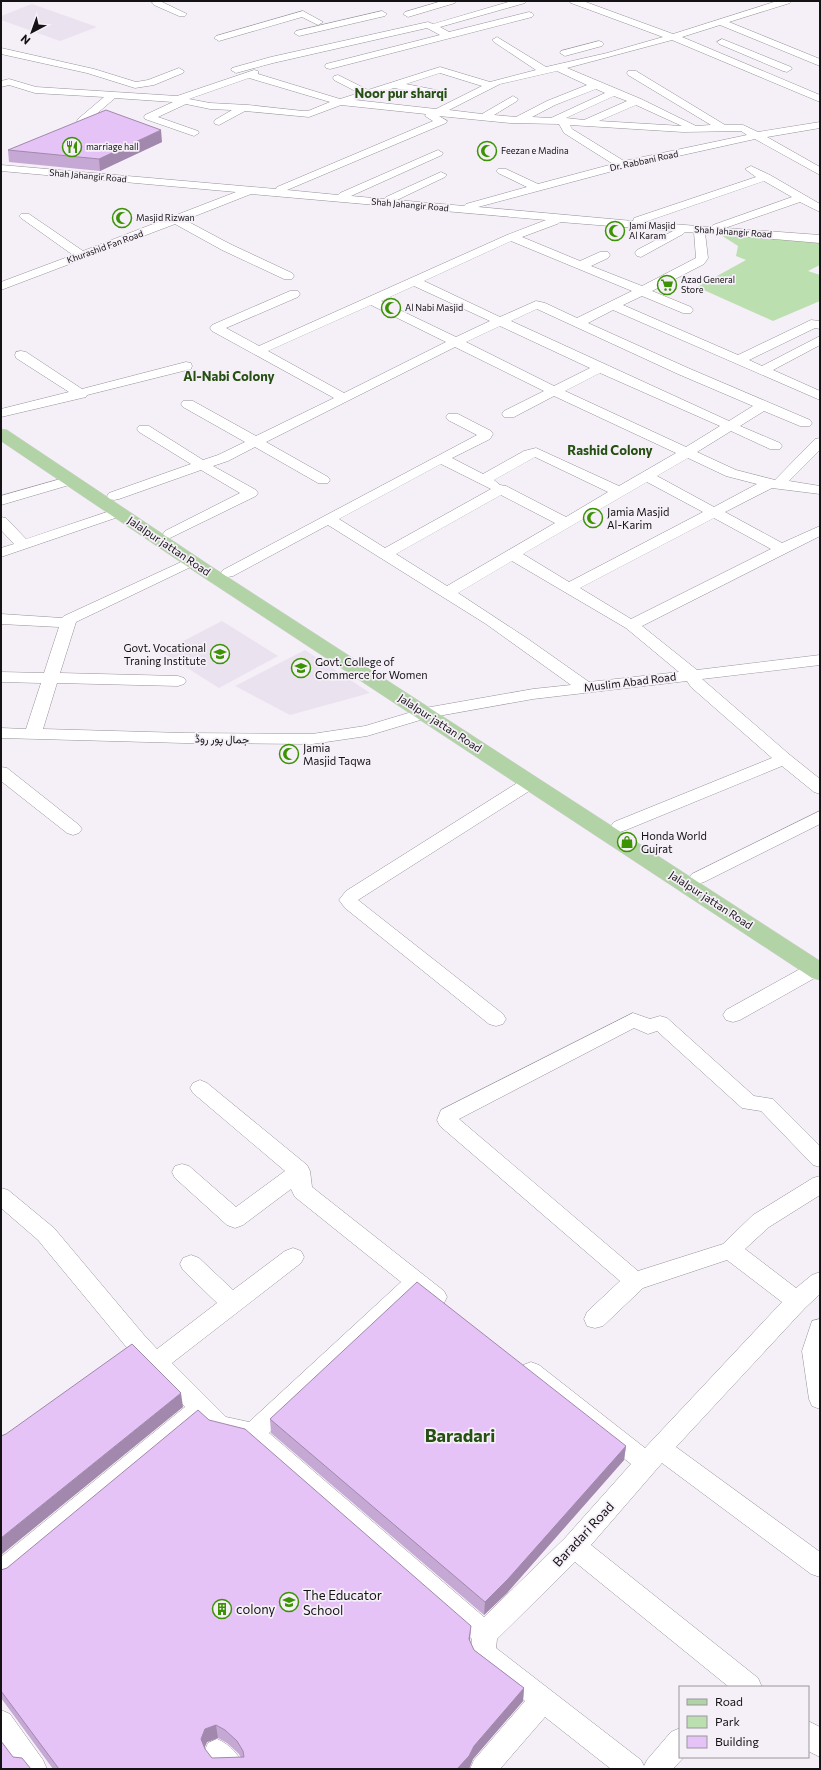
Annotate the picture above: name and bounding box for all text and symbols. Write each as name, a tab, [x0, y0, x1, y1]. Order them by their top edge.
north arrow	[12, 12, 52, 52]
text: N	[18, 32, 32, 48]
district label: Noor pur sharqi	[355, 85, 447, 101]
restaurant icon: marriage hall	[61, 136, 83, 158]
mosque icon: Feezan e Madina	[476, 140, 498, 162]
place label: marriage hall	[86, 141, 138, 152]
place label: Feezan e Madina	[501, 145, 569, 156]
street label: Dr. Rabbani Road	[609, 148, 679, 173]
street label: Shah Jahangir Road	[49, 167, 127, 184]
street label: Shah Jahangir Road	[371, 196, 449, 213]
mosque icon: Masjid Rizwan	[111, 207, 133, 229]
place label: Masjid Rizwan	[136, 212, 195, 223]
mosque icon: Jami Masjid Al Karam	[604, 220, 626, 242]
place label: Jami Masjid Al Karam	[629, 220, 675, 241]
street label: Shah Jahangir Road	[694, 223, 772, 240]
street label: Khurashid Fan Road	[65, 228, 145, 265]
supermarket icon: Azad General Store	[656, 274, 678, 296]
place label: Azad General Store	[681, 274, 735, 295]
mosque icon: Al Nabi Masjid	[380, 297, 402, 319]
place label: Al Nabi Masjid	[405, 302, 463, 313]
district label: Al-Nabi Colony	[183, 368, 275, 384]
district label: Rashid Colony	[567, 442, 653, 458]
place label: Jamia Masjid Al-Karim	[607, 505, 669, 531]
mosque icon: Jamia Masjid Al-Karim	[582, 507, 604, 529]
street label: Jalalpur jattan Road	[125, 513, 213, 579]
place label: Govt. Vocational Traning Institute	[123, 641, 206, 667]
school or university icon: Govt. Vocational Traning Institute	[209, 643, 231, 665]
place label: Govt. College of Commerce for Women	[315, 655, 428, 681]
school or university icon: Govt. College of Commerce for Women	[290, 657, 312, 679]
street label: Muslim Abad Road	[583, 669, 677, 694]
street label: Jalalpur jattan Road	[396, 691, 484, 755]
street label: جمال پور روڈ	[195, 732, 249, 747]
place label: Jamia Masjid Taqwa	[303, 741, 371, 767]
mosque icon: Jamia Masjid Taqwa	[278, 743, 300, 765]
place label: Honda World Gujrat	[641, 829, 707, 855]
shop icon: Honda World Gujrat	[616, 831, 638, 853]
street label: Jalalpur jattan Road	[667, 868, 755, 932]
district label: Baradari	[425, 1424, 495, 1446]
street label: Baradari Road	[549, 1498, 617, 1570]
place label: The Educator School	[303, 1587, 382, 1618]
school or university icon: The Educator School	[278, 1591, 300, 1613]
building icon: colony	[211, 1598, 233, 1620]
place label: colony	[236, 1601, 276, 1617]
legend	[679, 1686, 809, 1758]
text: Road	[715, 1694, 743, 1708]
text: Park	[715, 1714, 741, 1728]
text: Building	[715, 1734, 759, 1748]

